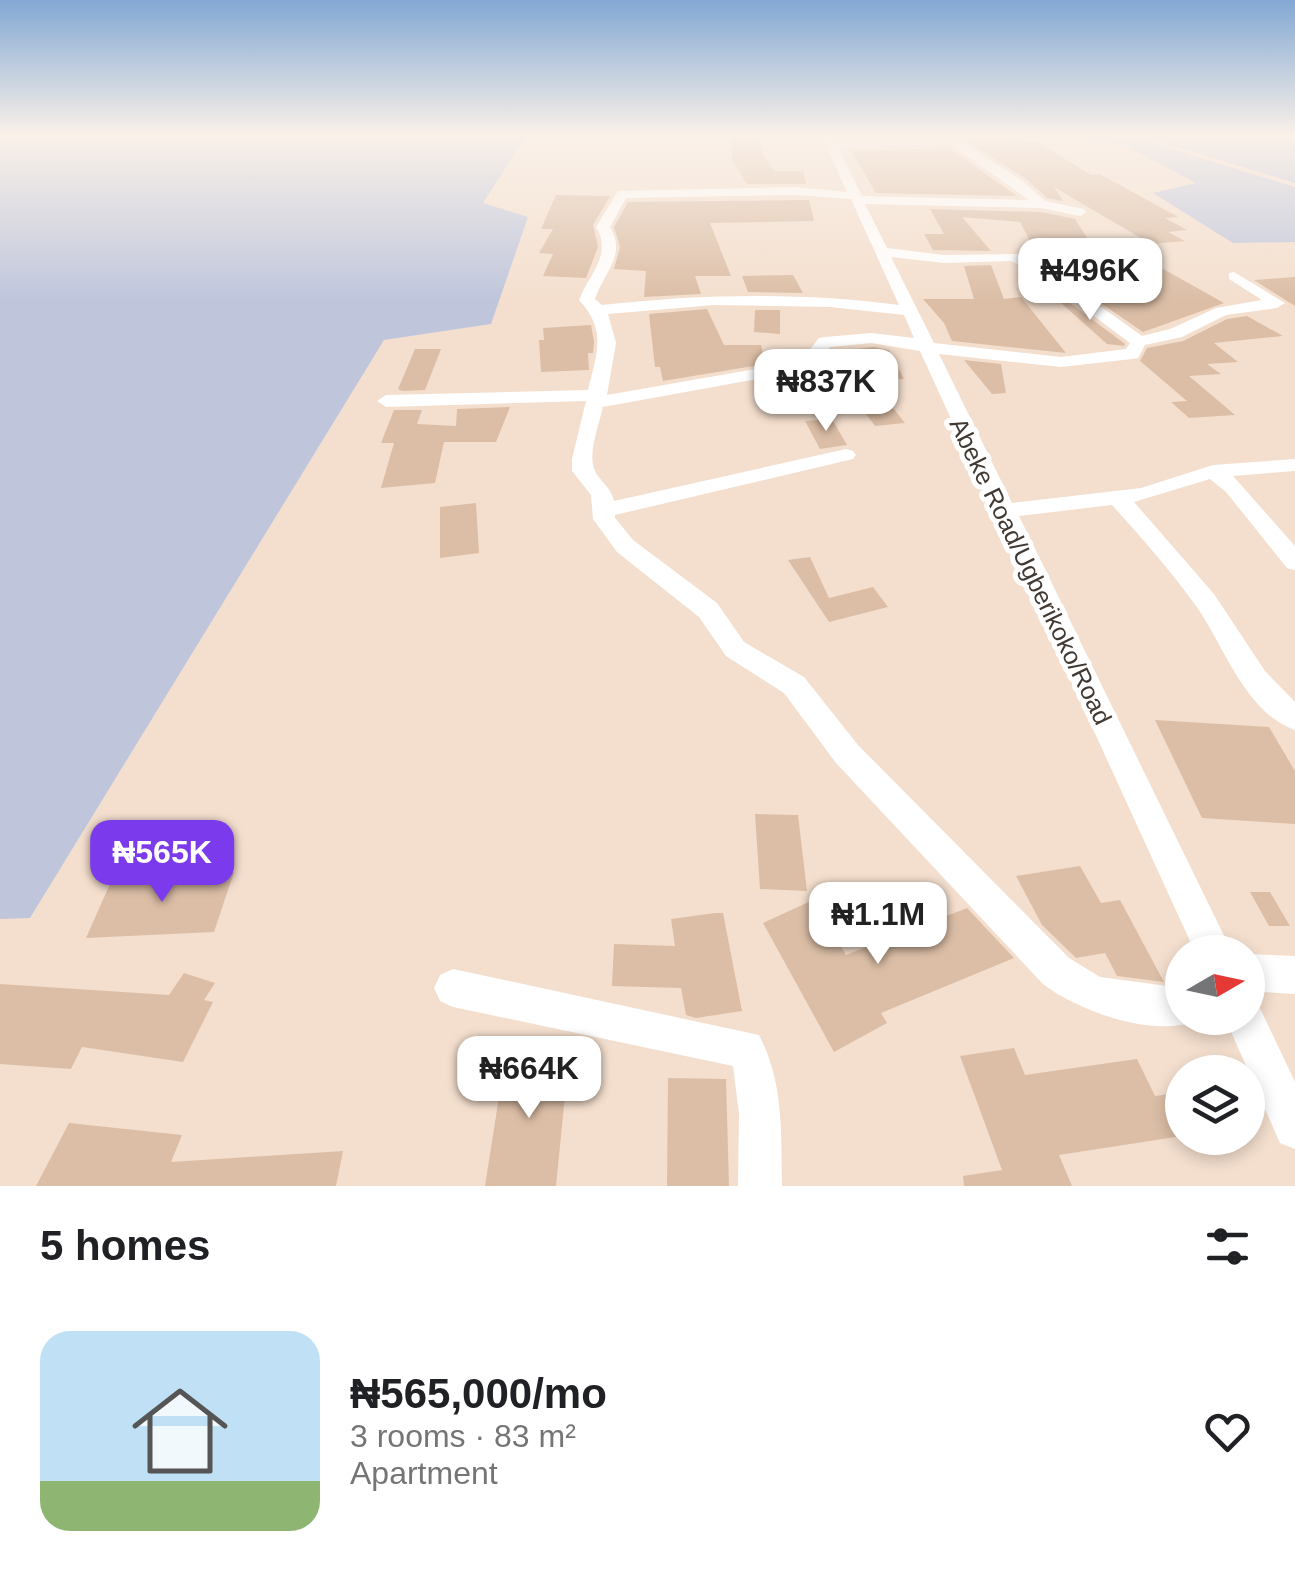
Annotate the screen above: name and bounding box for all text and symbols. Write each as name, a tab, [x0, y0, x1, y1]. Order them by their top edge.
pin: ₦496K	[1020, 238, 1160, 323]
text: ₦496K	[1040, 252, 1140, 288]
pin: ₦837K	[756, 349, 896, 434]
text: ₦837K	[776, 363, 876, 399]
street label: Abeke Road/Ugberikoko/Road	[944, 413, 1118, 729]
pin: ₦565K	[92, 820, 232, 905]
text: ₦565K	[112, 834, 212, 870]
pin: ₦1.1M	[808, 882, 948, 967]
text: ₦1.1M	[831, 896, 925, 932]
north arrow	[1165, 935, 1265, 1035]
map controls	[1165, 935, 1265, 1155]
pin: ₦664K	[459, 1036, 599, 1121]
text: ₦664K	[479, 1050, 579, 1086]
button: layers	[1165, 1055, 1265, 1155]
icon: filters	[1200, 1219, 1255, 1274]
text: 5 homes	[40, 1222, 210, 1269]
text: ₦565,000/mo	[350, 1370, 607, 1417]
icon: home	[120, 1371, 240, 1491]
icon: heart	[1200, 1404, 1255, 1459]
text: 3 rooms · 83 m²	[350, 1418, 576, 1454]
text: Apartment	[350, 1455, 498, 1491]

